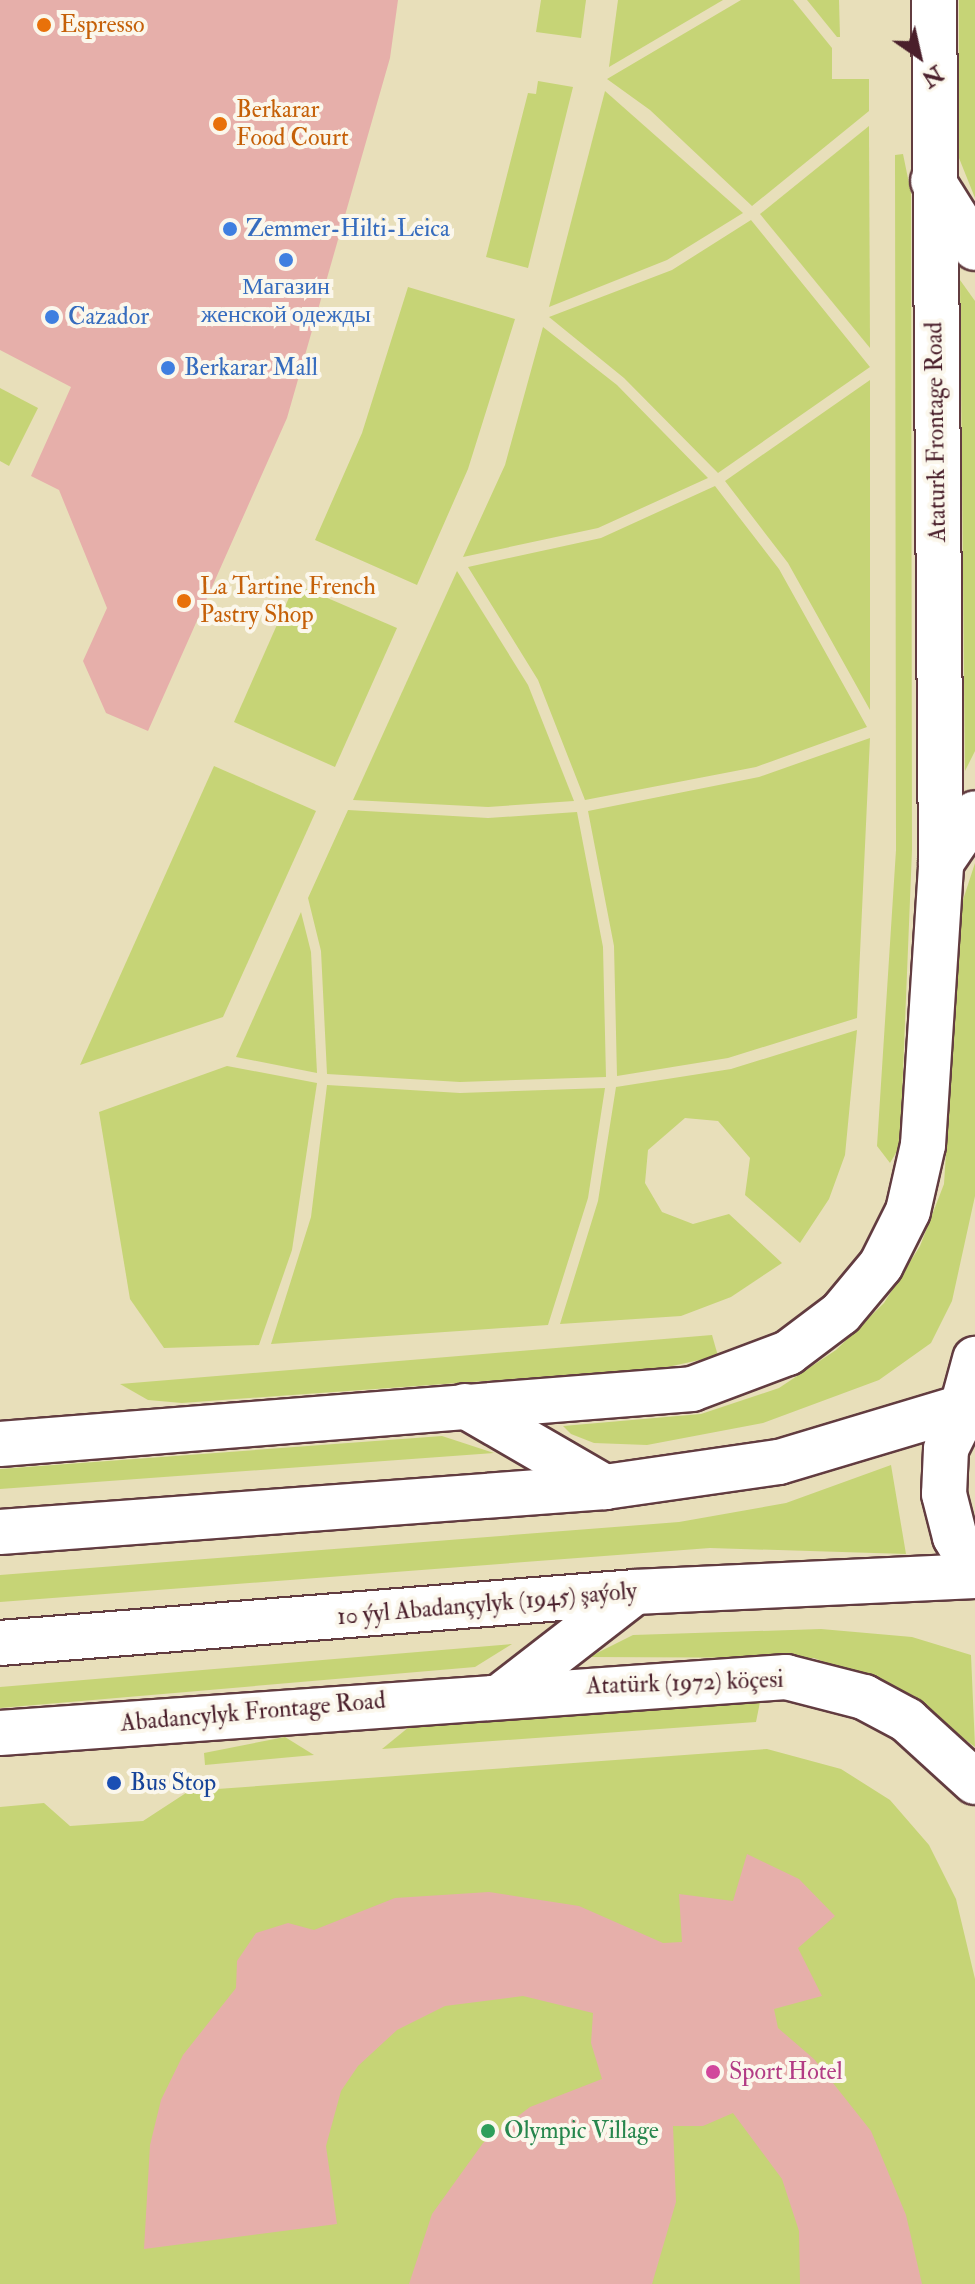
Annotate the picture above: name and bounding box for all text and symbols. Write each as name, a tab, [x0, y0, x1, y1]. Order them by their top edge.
place label: Espresso	[60, 11, 144, 39]
marker: Espresso	[35, 16, 53, 34]
north arrow	[879, 16, 959, 96]
text: N	[916, 59, 948, 93]
place label: Berkarar Food Court	[236, 96, 349, 152]
marker: Berkarar Food Court	[211, 115, 229, 133]
place label: Zemmer-Hilti-Leica	[246, 215, 450, 243]
marker: Zemmer-Hilti-Leica	[221, 220, 239, 238]
marker: Магазин женской одежды	[277, 251, 295, 269]
place label: Магазин женской одежды	[201, 273, 371, 329]
place label: Cazador	[68, 303, 149, 331]
marker: Cazador	[43, 308, 61, 326]
street label: Ataturk Frontage Road	[920, 322, 952, 542]
place label: Berkarar Mall	[184, 354, 318, 382]
marker: Berkarar Mall	[159, 359, 177, 377]
place label: La Tartine French Pastry Shop	[200, 573, 376, 629]
marker: La Tartine French Pastry Shop	[175, 592, 193, 610]
street label: 10 ýyl Abadançylyk (1945) şaýoly	[336, 1577, 638, 1631]
street label: Atatürk (1972) köçesi	[586, 1665, 784, 1701]
street label: Abadancylyk Frontage Road	[119, 1686, 387, 1738]
place label: Bus Stop	[130, 1769, 216, 1797]
marker: Bus Stop	[105, 1774, 123, 1792]
place label: Sport Hotel	[729, 2058, 843, 2086]
marker: Sport Hotel	[704, 2063, 722, 2081]
place label: Olympic Village	[504, 2117, 659, 2145]
marker: Olympic Village	[479, 2122, 497, 2140]

